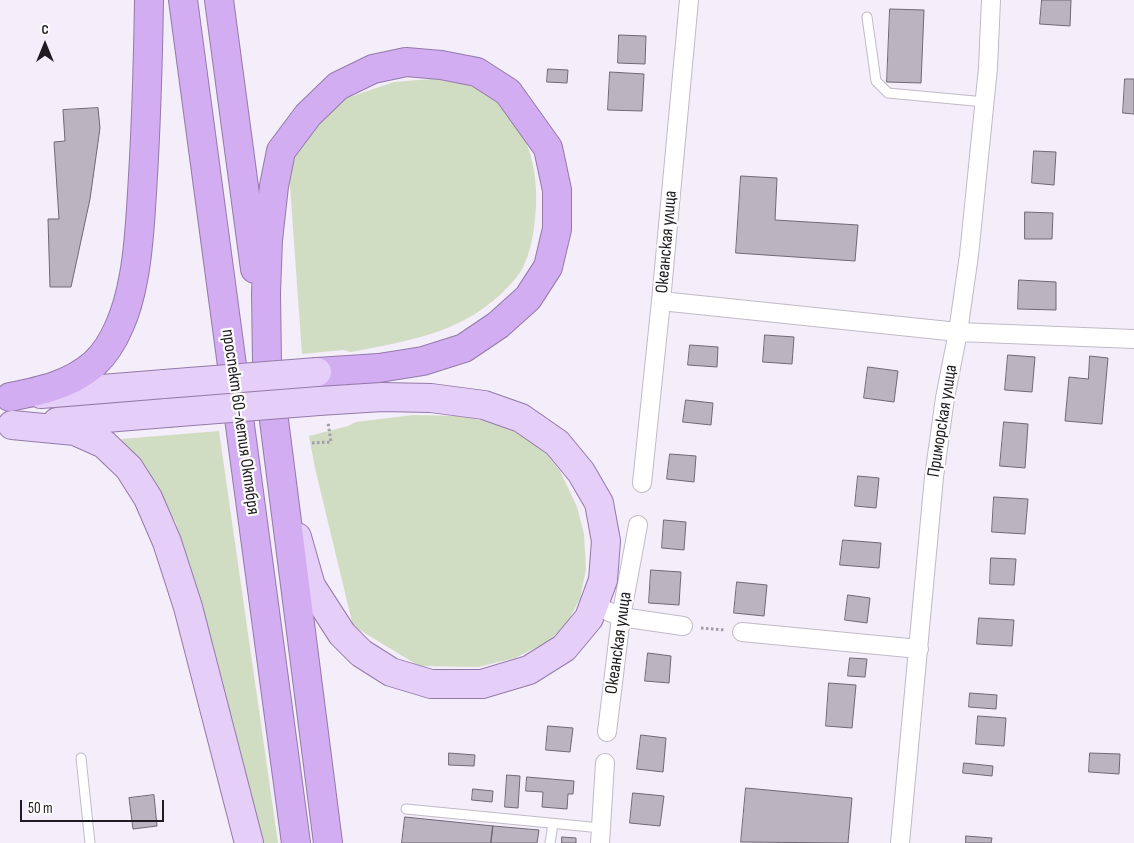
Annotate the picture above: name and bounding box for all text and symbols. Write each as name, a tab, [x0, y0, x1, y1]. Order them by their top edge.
north arrow	[20, 20, 70, 70]
text: С	[41, 21, 49, 38]
street label: Океанская улица	[652, 190, 682, 294]
street label: проспект 60-летия Октября	[216, 328, 264, 516]
street label: Приморская улица	[923, 363, 963, 479]
street label: Океанская улица	[601, 590, 637, 696]
scale bar	[22, 790, 166, 822]
text: 50 m	[28, 799, 53, 818]

